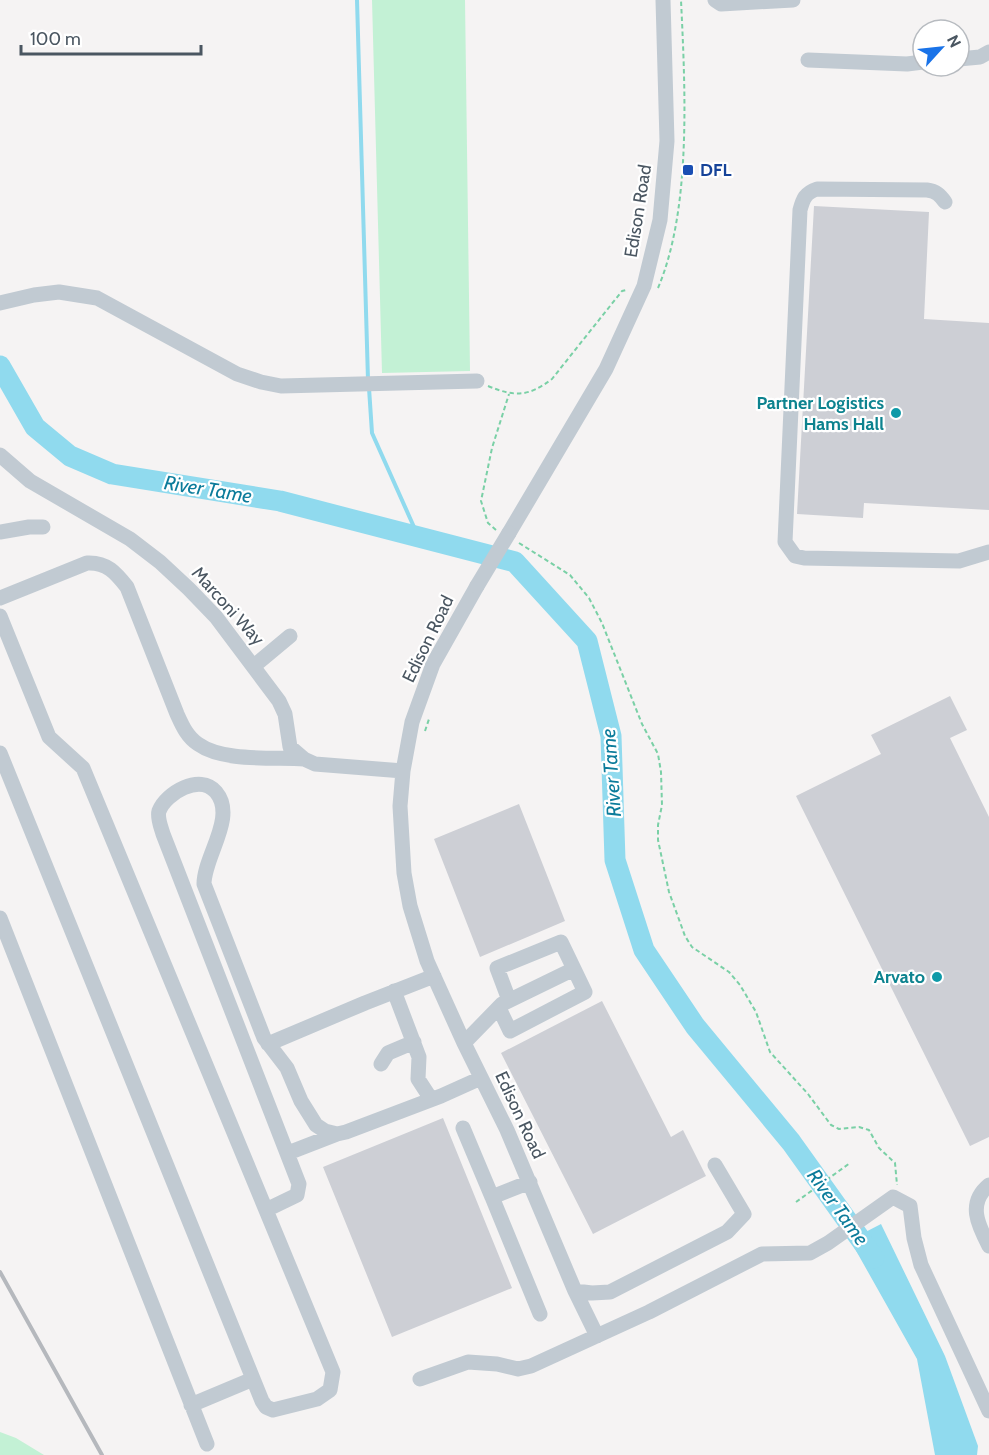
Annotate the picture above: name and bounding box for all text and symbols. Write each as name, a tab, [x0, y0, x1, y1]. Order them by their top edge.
scale bar	[21, 18, 201, 56]
north arrow	[911, 18, 971, 78]
text: 100 m	[30, 28, 81, 50]
text: N	[943, 32, 965, 51]
place label: DFL	[700, 159, 731, 181]
street label: Edison Road	[620, 163, 656, 259]
marker: DFL	[681, 163, 695, 177]
place label: Partner Logistics Hams Hall	[756, 392, 884, 435]
marker: Partner Logistics Hams Hall	[889, 406, 903, 420]
water label: River Tame	[162, 470, 254, 508]
street label: Marconi Way	[187, 562, 269, 650]
street label: Edison Road	[398, 592, 458, 686]
water label: River Tame	[596, 728, 626, 818]
place label: Arvato	[874, 966, 925, 988]
marker: Arvato	[930, 970, 944, 984]
street label: Edison Road	[490, 1068, 550, 1162]
water label: River Tame	[802, 1164, 874, 1250]

